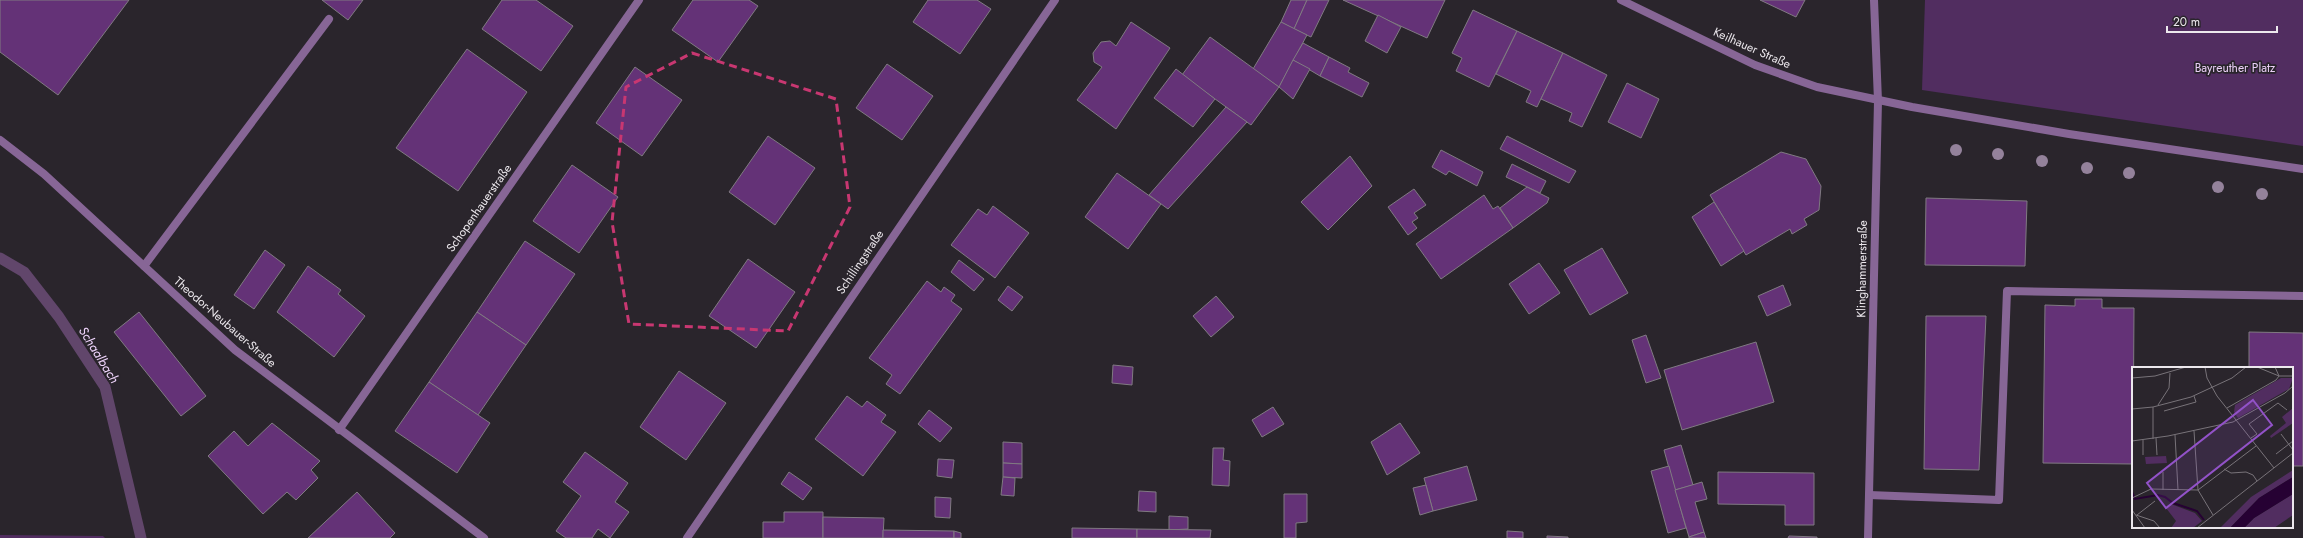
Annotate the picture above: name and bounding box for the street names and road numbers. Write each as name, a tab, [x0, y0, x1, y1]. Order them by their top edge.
street label: Keilhauer Straße	[1710, 23, 1794, 73]
street label: Schopenhauerstraße	[442, 160, 516, 256]
street label: Klinghammerstraße	[1852, 220, 1872, 318]
street label: Schillingstraße	[832, 226, 888, 298]
street label: Theodor-Neubauer-Straße	[170, 272, 280, 372]

